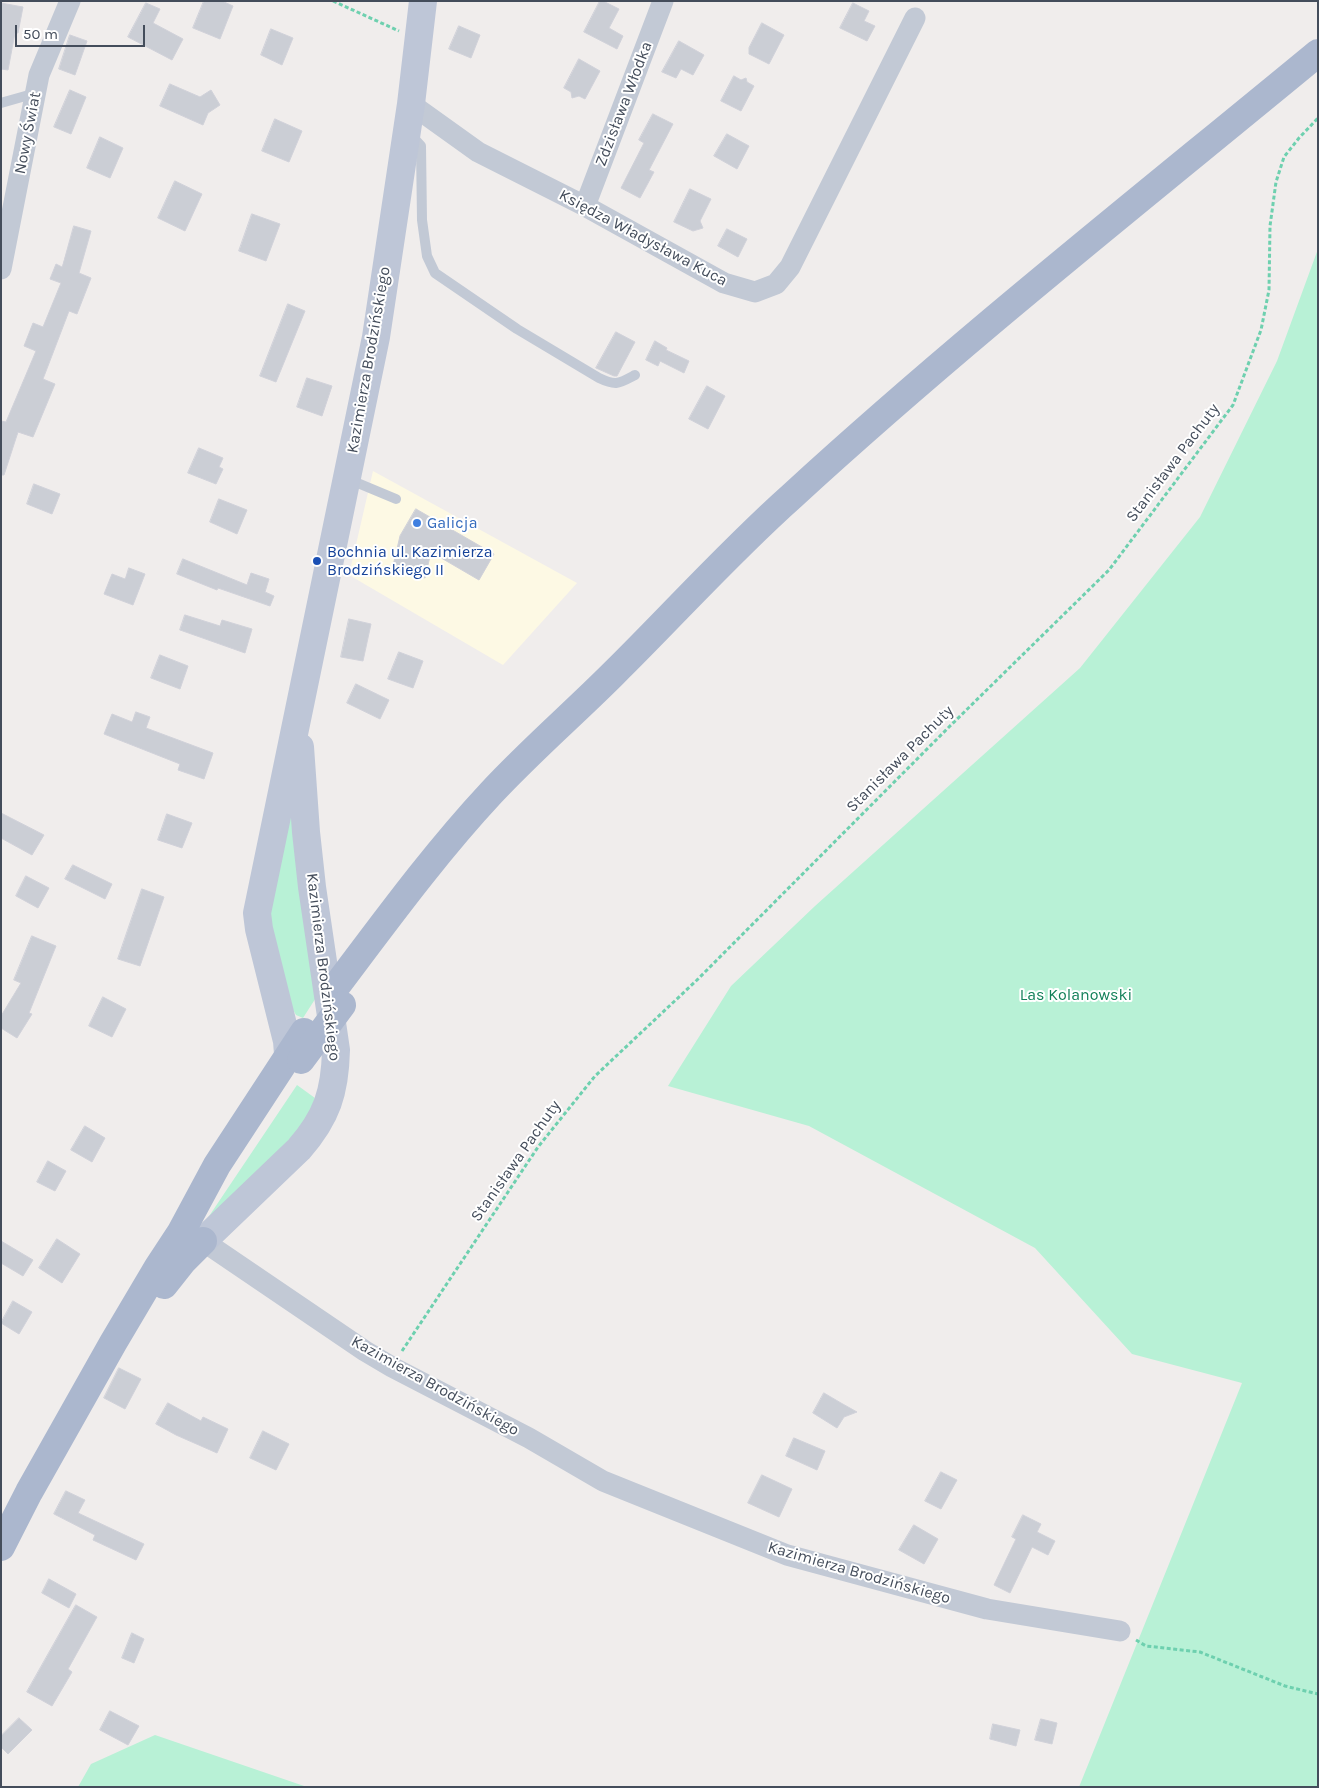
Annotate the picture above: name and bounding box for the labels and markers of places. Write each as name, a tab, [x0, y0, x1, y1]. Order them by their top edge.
place label: Galicja	[427, 513, 477, 533]
marker: Galicja	[411, 517, 423, 529]
place label: Bochnia ul. Kazimierza Brodzińskiego II	[327, 542, 492, 580]
marker: Bochnia ul. Kazimierza Brodzińskiego II	[311, 555, 323, 567]

